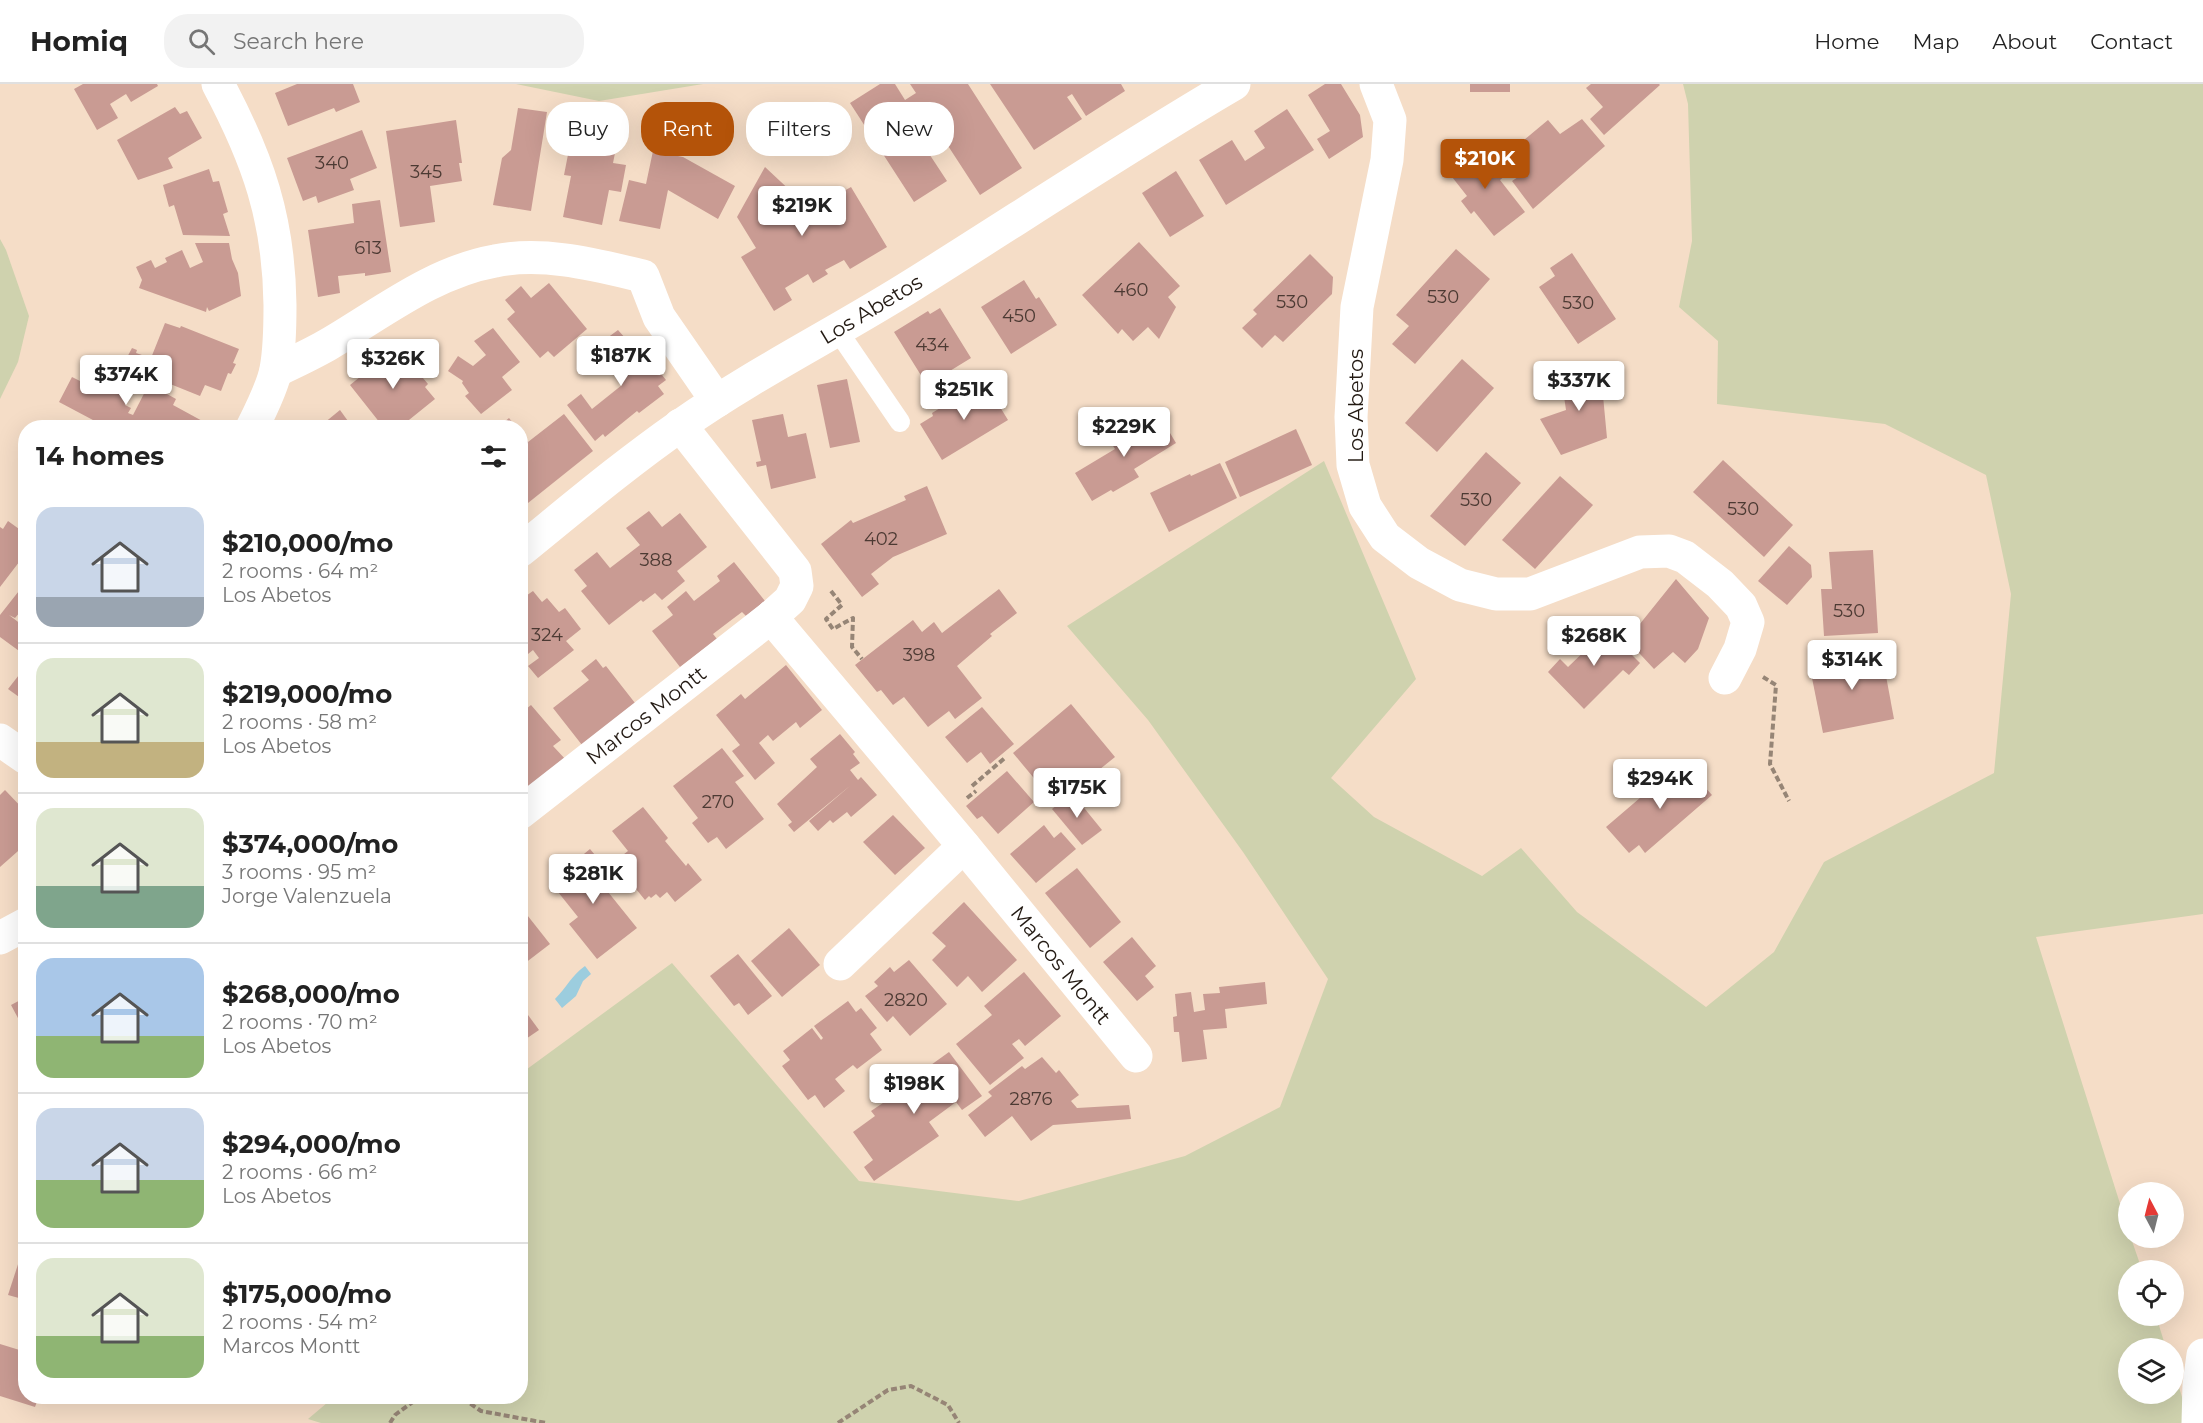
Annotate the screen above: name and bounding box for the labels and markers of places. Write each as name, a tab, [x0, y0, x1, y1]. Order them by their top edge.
pin: $210K	[1443, 139, 1527, 190]
pin: $219K	[760, 186, 844, 237]
pin: $187K	[579, 336, 663, 387]
pin: $326K	[351, 339, 435, 390]
pin: $374K	[84, 355, 168, 406]
pin: $337K	[1537, 361, 1621, 412]
pin: $251K	[922, 370, 1006, 421]
pin: $229K	[1082, 407, 1166, 458]
pin: $268K	[1552, 616, 1636, 667]
pin: $314K	[1810, 640, 1894, 691]
pin: $294K	[1618, 759, 1702, 810]
pin: $175K	[1035, 768, 1119, 819]
pin: $281K	[551, 854, 635, 905]
pin: $198K	[872, 1064, 956, 1115]

